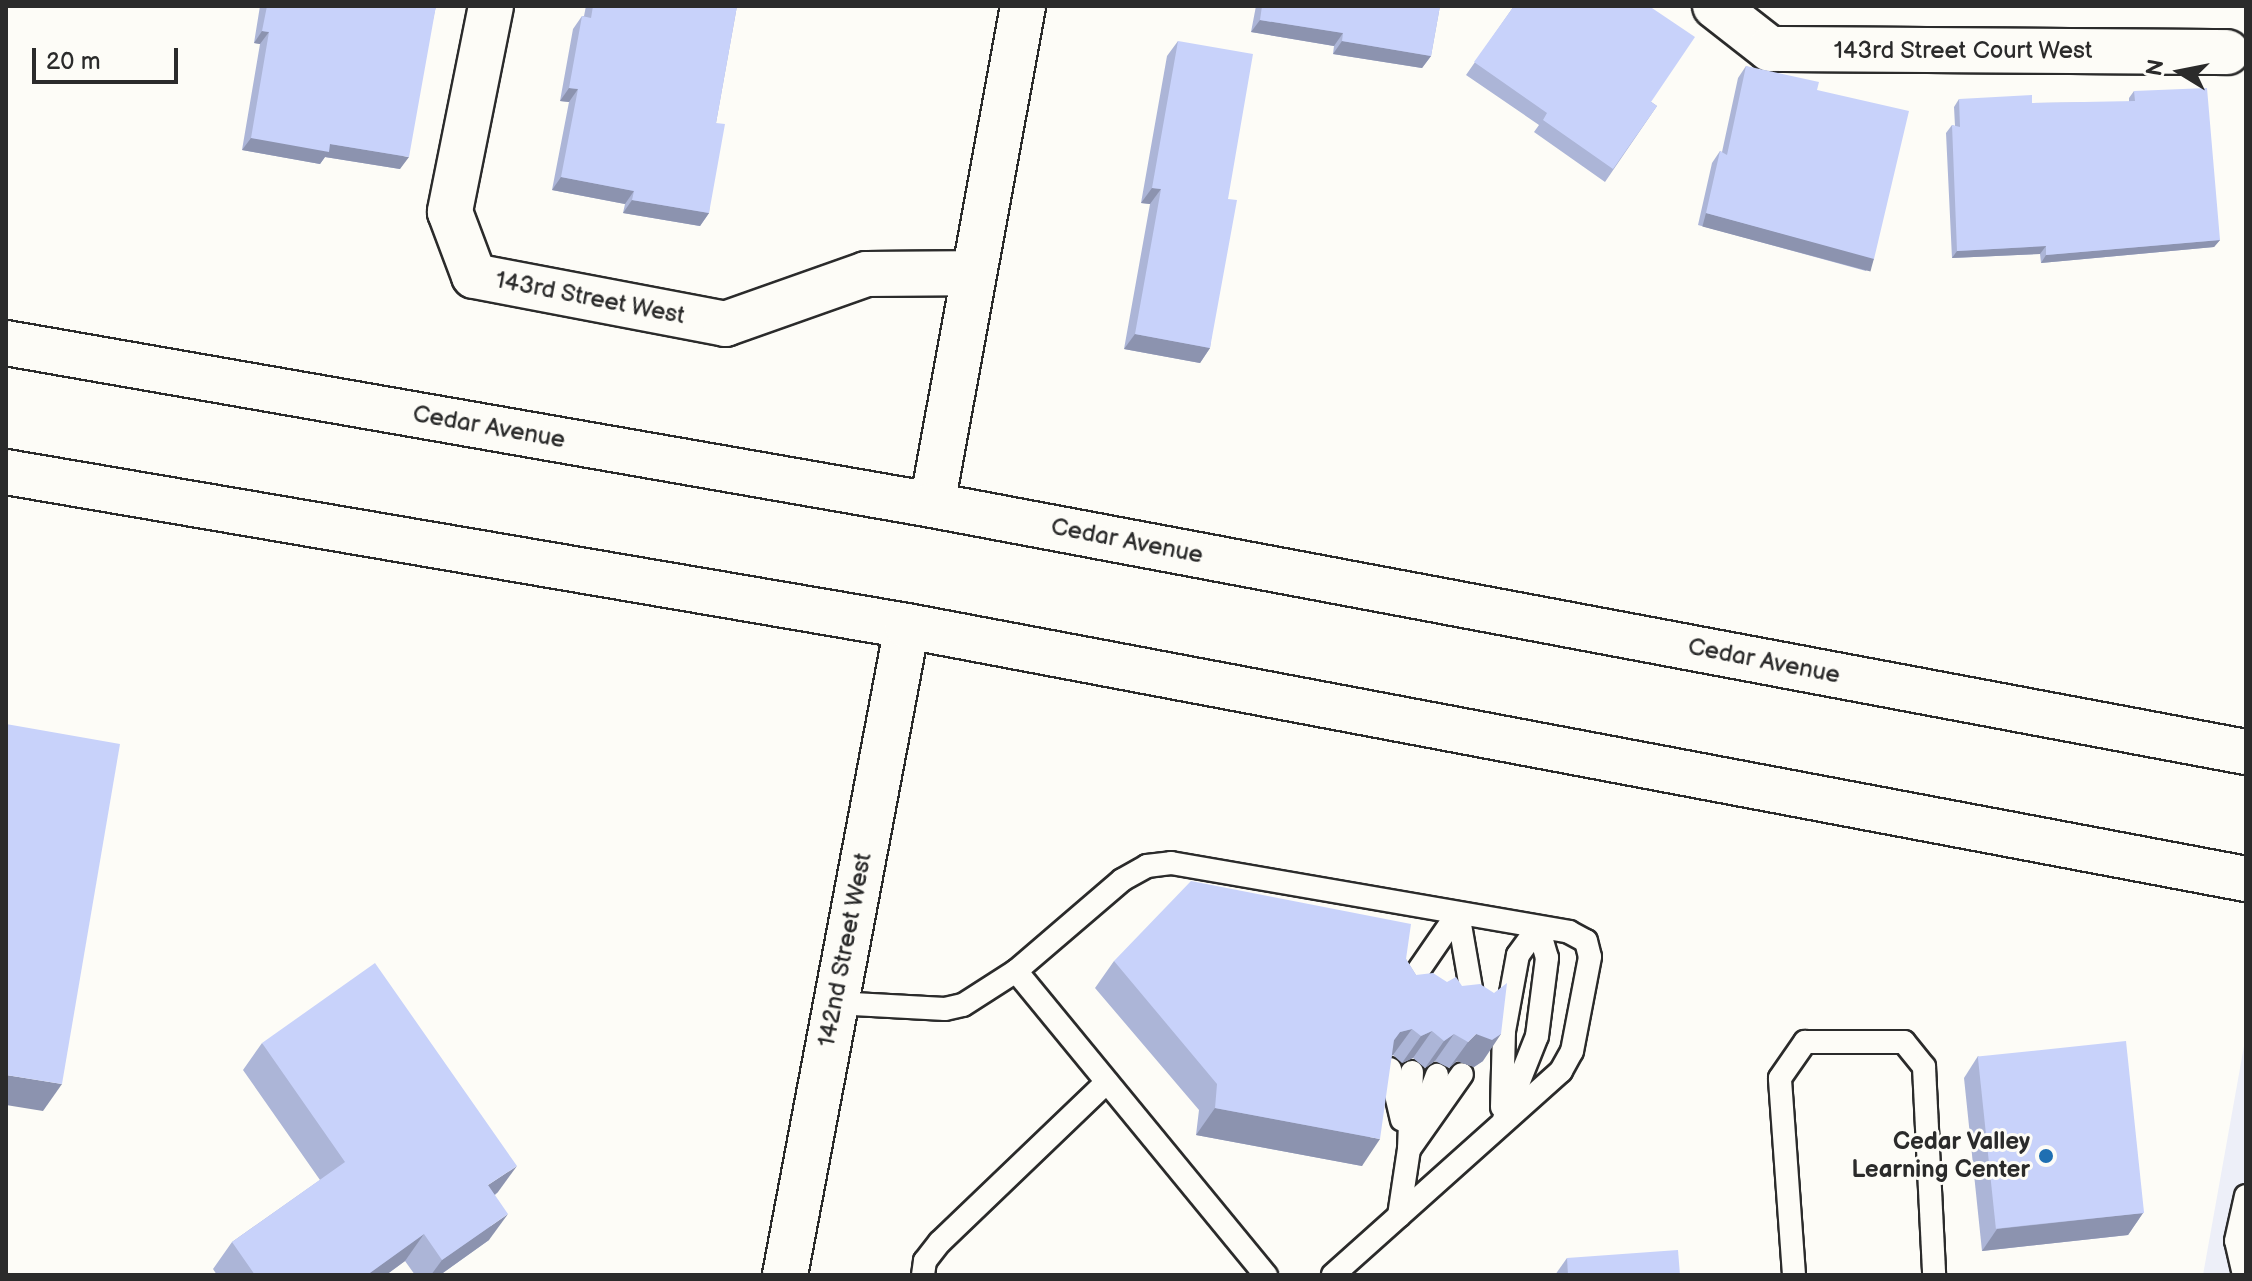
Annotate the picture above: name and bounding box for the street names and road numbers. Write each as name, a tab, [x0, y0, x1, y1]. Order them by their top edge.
street label: 143rd Street Court West	[1833, 37, 2093, 65]
street label: 143rd Street West	[492, 265, 688, 331]
street label: Cedar Avenue	[411, 399, 567, 455]
street label: Cedar Avenue	[1049, 512, 1205, 570]
street label: Cedar Avenue	[1686, 632, 1842, 690]
street label: 142nd Street West	[812, 850, 878, 1050]

